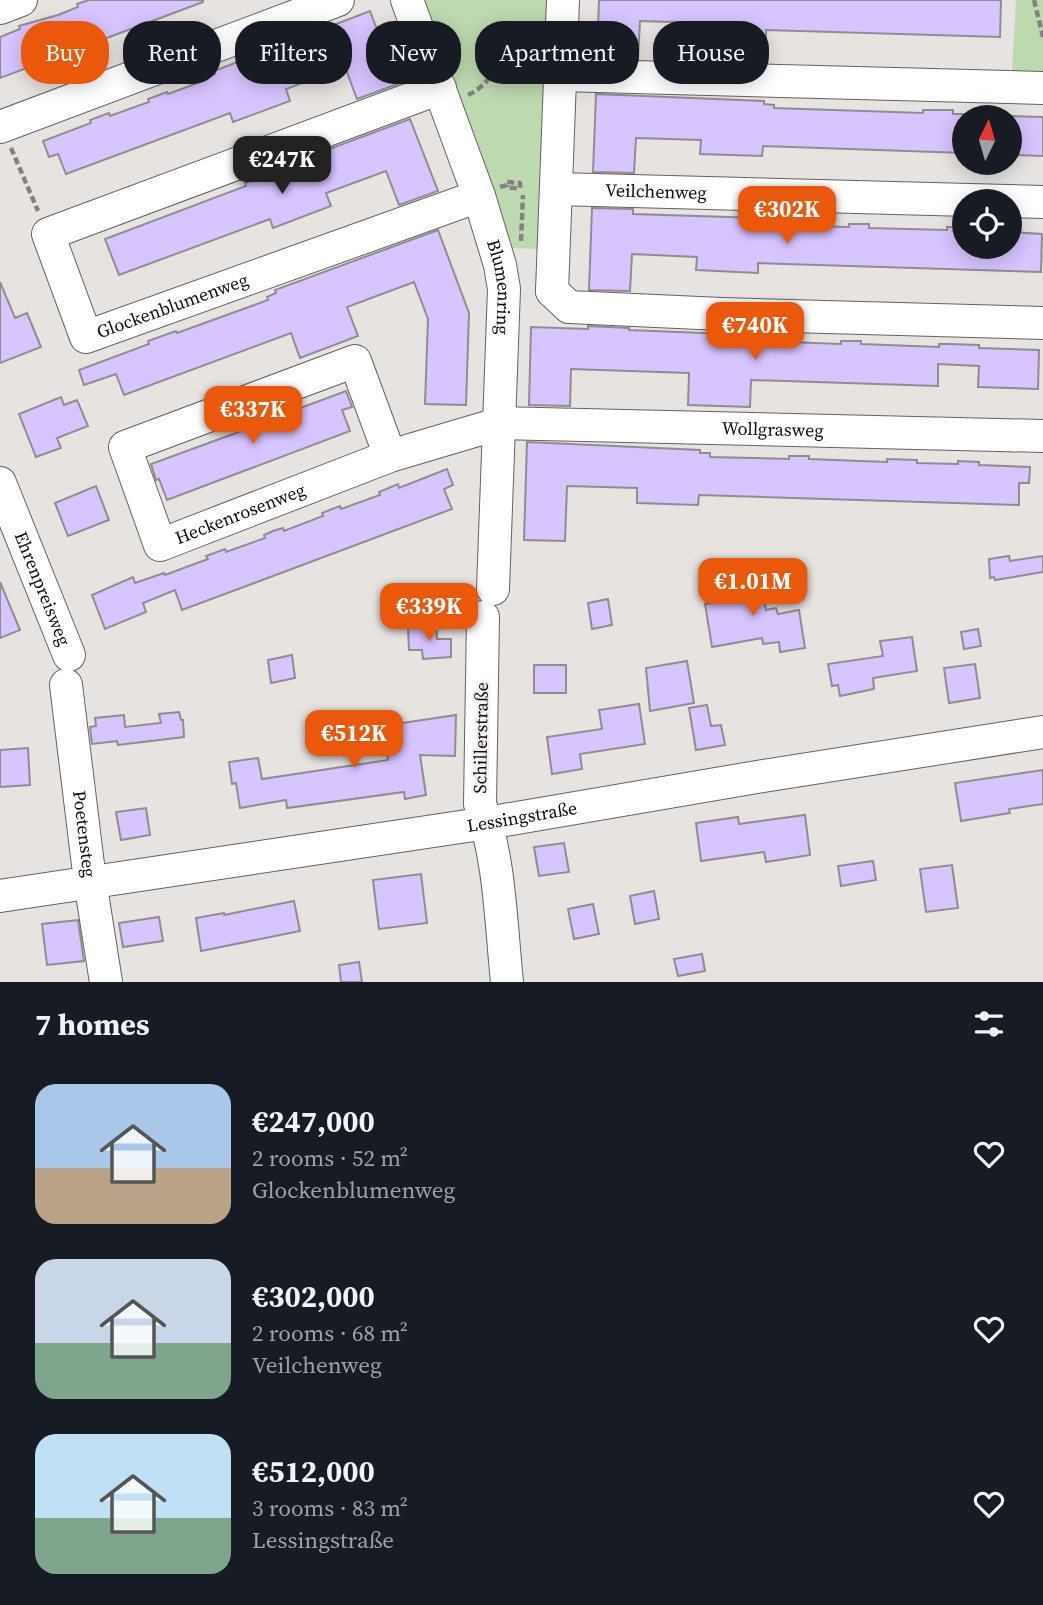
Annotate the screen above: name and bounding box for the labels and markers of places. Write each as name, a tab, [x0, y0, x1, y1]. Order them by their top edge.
pin: €247K	[233, 136, 331, 196]
pin: €302K	[738, 187, 836, 246]
pin: €740K	[706, 302, 804, 362]
pin: €337K	[204, 386, 302, 446]
pin: €1.01M	[696, 558, 810, 618]
pin: €339K	[380, 584, 478, 643]
pin: €512K	[305, 710, 403, 770]

